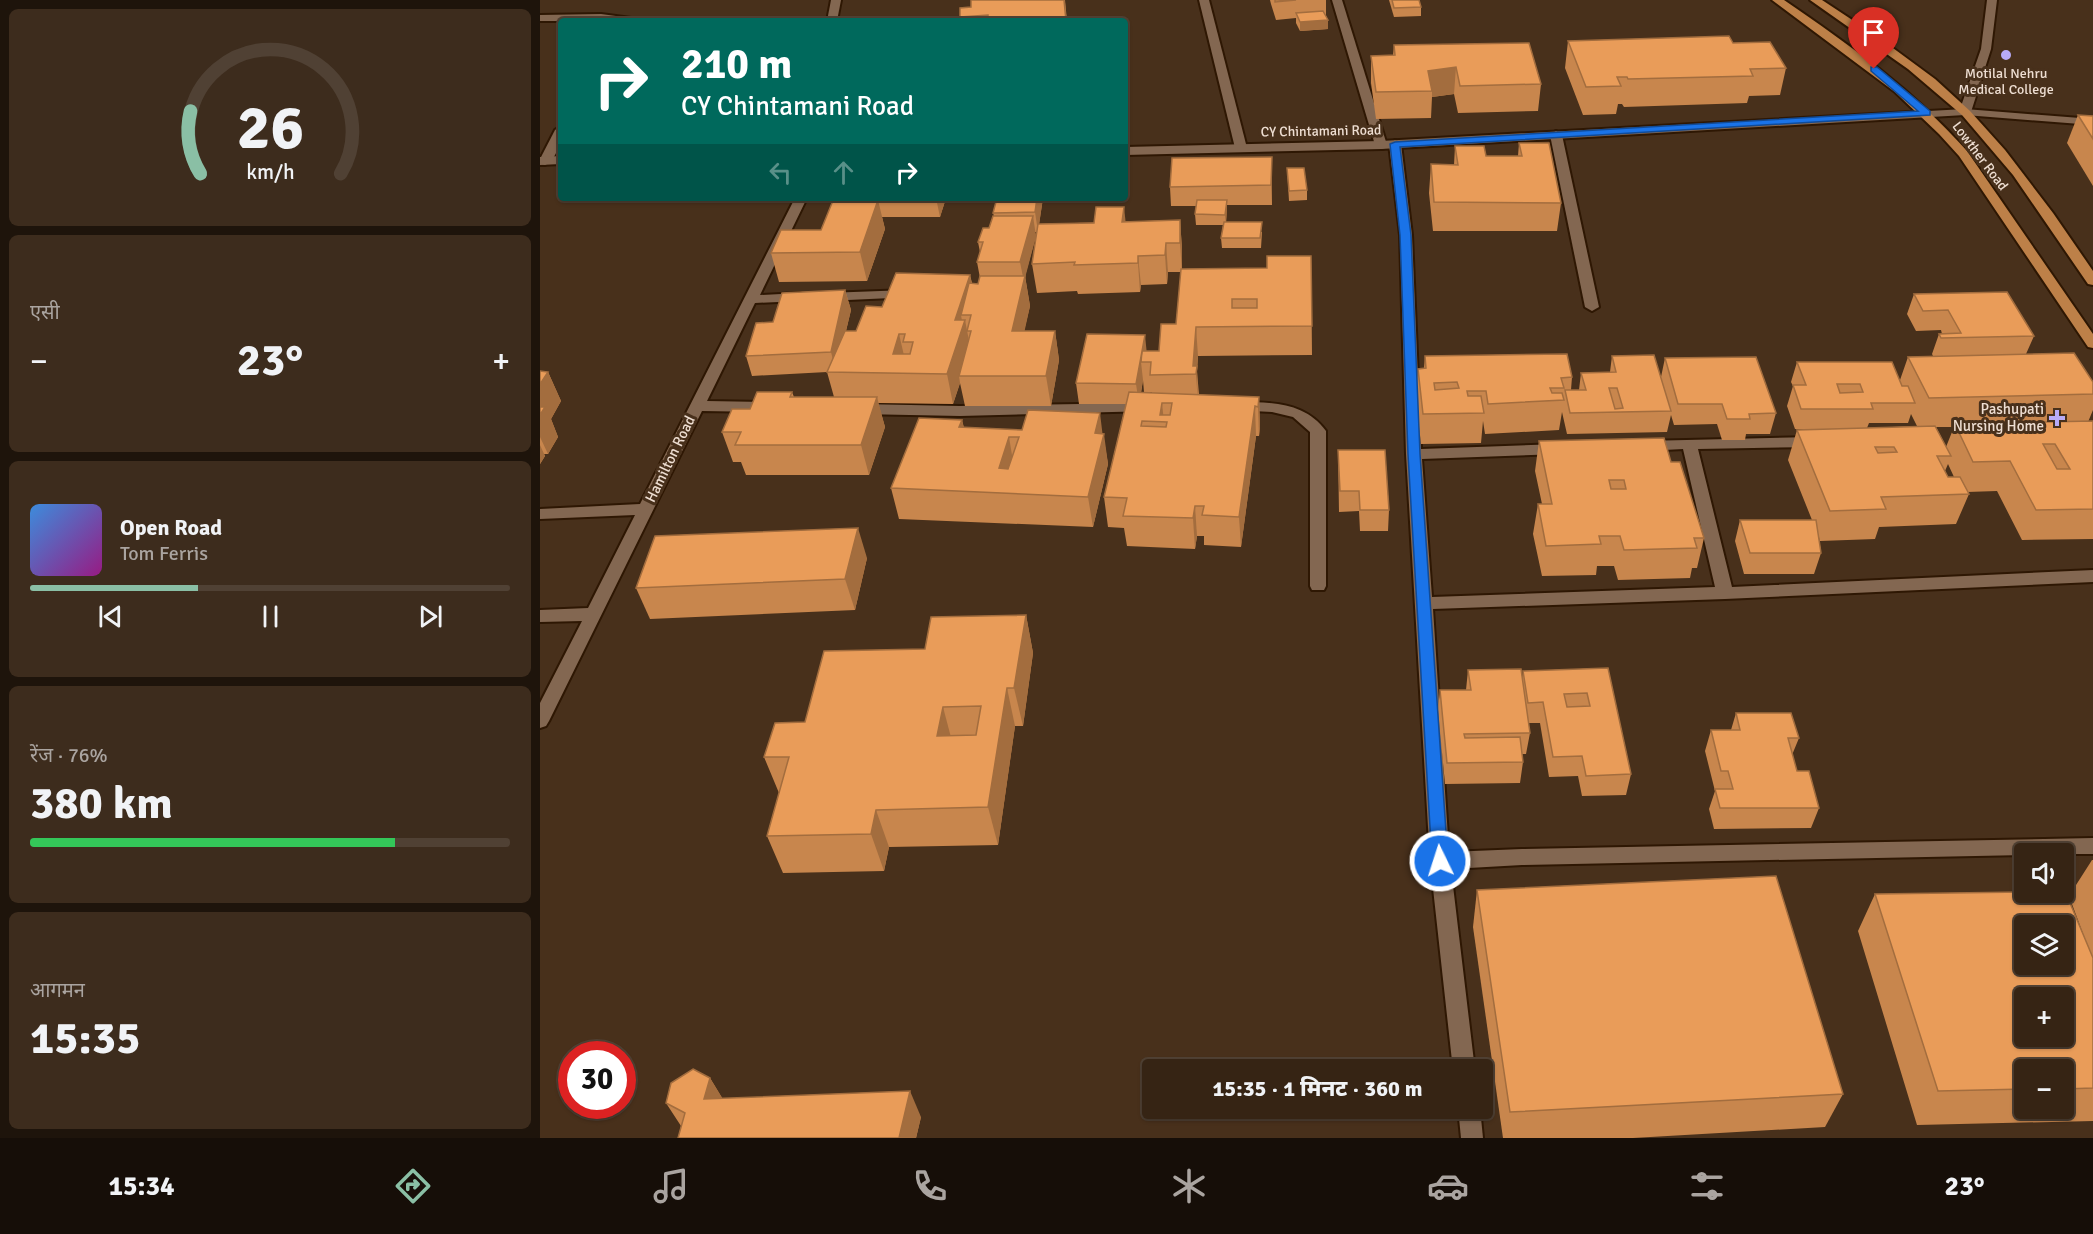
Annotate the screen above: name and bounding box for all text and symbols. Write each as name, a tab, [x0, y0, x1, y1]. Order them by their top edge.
pin	[1848, 7, 1899, 69]
icon: arrive	[1857, 16, 1890, 49]
text: 210 m	[681, 39, 792, 90]
icon: right	[582, 42, 660, 120]
marker: Motilal Nehru Medical College	[1999, 48, 2013, 62]
place label: Motilal Nehru Medical College	[1958, 65, 2054, 98]
text: 26	[236, 90, 304, 167]
text: CY Chintamani Road	[681, 90, 914, 123]
street label: Lowther Road	[1948, 118, 2012, 194]
street label: CY Chintamani Road	[1260, 121, 1382, 141]
icon: left	[764, 156, 797, 189]
icon: ahead	[827, 156, 860, 189]
icon: right	[890, 156, 923, 189]
text: km/h	[246, 160, 294, 186]
text: एसी	[30, 300, 60, 325]
text: 23°	[237, 333, 303, 388]
text: −	[30, 341, 48, 382]
text: +	[492, 341, 510, 382]
place label: Pashupati Nursing Home	[1953, 400, 2044, 435]
marker: Pashupati Nursing Home	[2048, 409, 2066, 427]
street label: Hamilton Road	[641, 413, 699, 505]
text: Open Road	[120, 514, 222, 541]
text: Tom Ferris	[120, 541, 208, 566]
icon: previous	[94, 600, 127, 633]
icon: pause	[254, 600, 287, 633]
icon: next	[414, 600, 447, 633]
text: रेंज · 76%	[30, 743, 108, 768]
text: 380 km	[30, 776, 173, 831]
position arrow	[1408, 829, 1472, 893]
map controls	[2014, 843, 2074, 1119]
button: sound	[2014, 843, 2074, 903]
button: layers	[2014, 915, 2074, 975]
text: आगमन	[30, 978, 85, 1003]
button: +	[2014, 987, 2074, 1047]
text: 15:35	[30, 1011, 140, 1066]
speed limit sign: 30	[558, 1041, 636, 1119]
button: −	[2014, 1059, 2074, 1119]
text: 15:35 · 1 मिनट · 360 m	[1212, 1075, 1423, 1102]
icon: directions	[392, 1165, 434, 1207]
icon: music	[650, 1165, 692, 1207]
icon: phone	[909, 1165, 951, 1207]
icon: climate	[1168, 1165, 1210, 1207]
icon: car	[1427, 1165, 1469, 1207]
icon: filters	[1686, 1165, 1728, 1207]
text: 15:34	[108, 1170, 175, 1203]
text: 23°	[1945, 1170, 1985, 1203]

